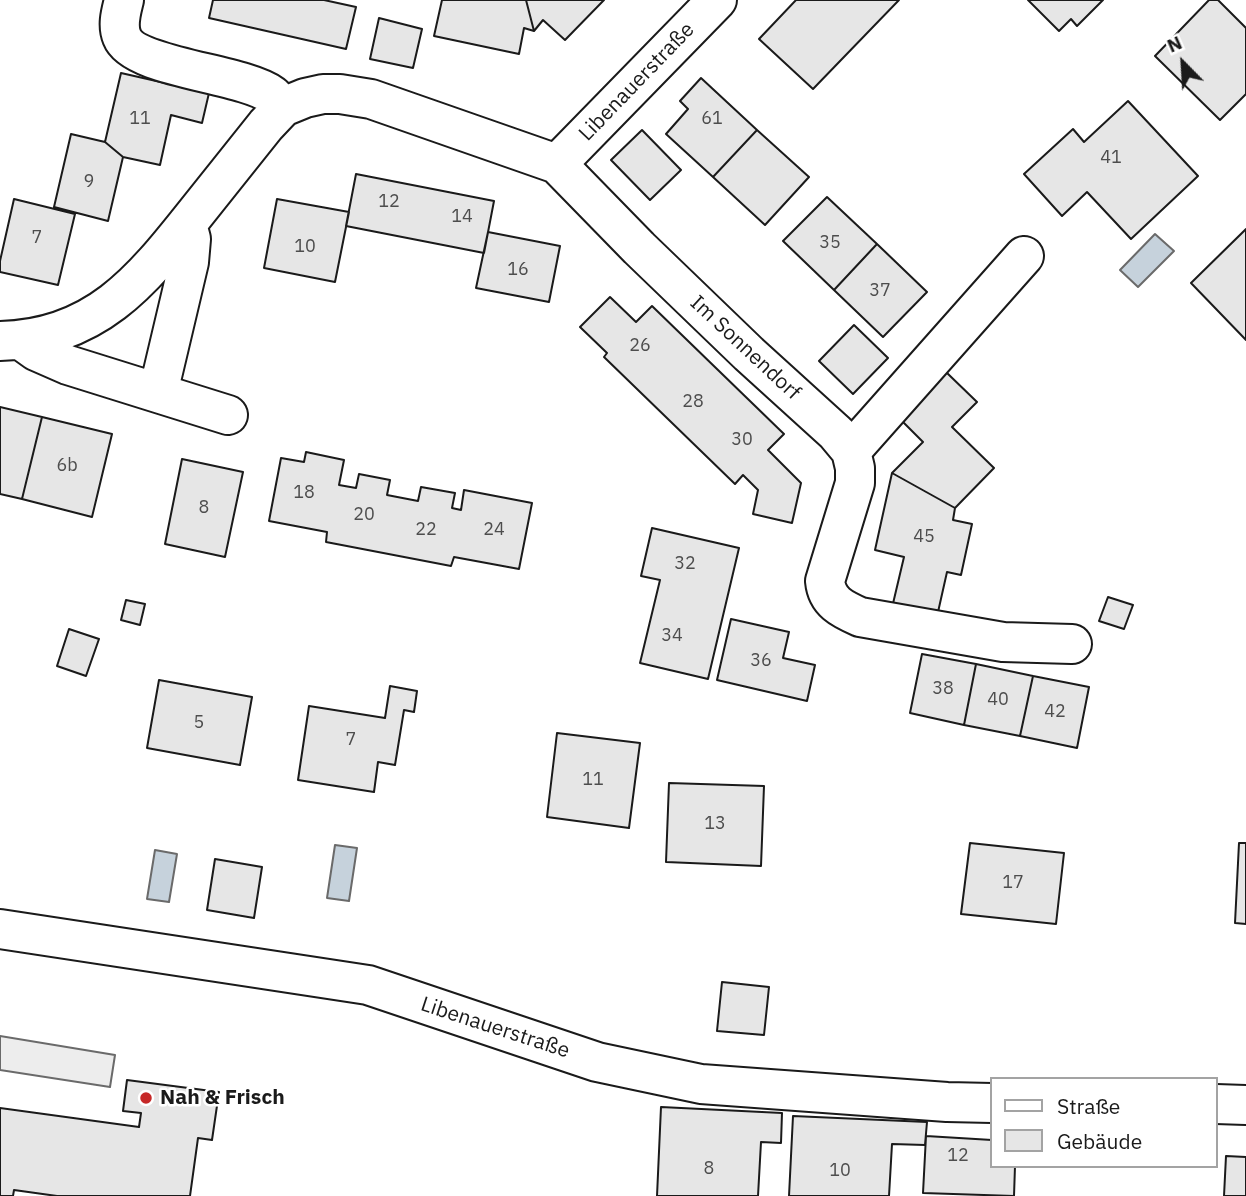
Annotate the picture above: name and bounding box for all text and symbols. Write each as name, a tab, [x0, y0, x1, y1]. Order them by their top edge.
street label: Libenauerstraße	[574, 17, 700, 147]
north arrow	[1148, 28, 1218, 98]
text: N	[1163, 30, 1186, 58]
house number: 11	[129, 108, 151, 130]
house number: 61	[701, 108, 723, 130]
house number: 41	[1100, 147, 1122, 169]
house number: 9	[84, 171, 94, 193]
house number: 12	[378, 191, 400, 213]
house number: 14	[451, 206, 473, 228]
house number: 7	[32, 227, 42, 249]
house number: 35	[819, 232, 841, 254]
house number: 10	[294, 236, 316, 258]
house number: 16	[507, 259, 529, 281]
house number: 37	[869, 280, 891, 302]
street label: Im Sonnendorf	[685, 291, 805, 405]
house number: 26	[629, 335, 651, 357]
house number: 28	[682, 391, 704, 413]
house number: 30	[731, 429, 753, 451]
house number: 6b	[56, 455, 78, 477]
house number: 18	[293, 482, 315, 504]
house number: 8	[199, 497, 209, 519]
house number: 20	[353, 504, 375, 526]
house number: 22	[415, 519, 437, 541]
house number: 24	[483, 519, 505, 541]
house number: 45	[913, 526, 935, 548]
house number: 32	[674, 553, 696, 575]
house number: 34	[661, 625, 683, 647]
house number: 36	[750, 650, 772, 672]
house number: 38	[932, 678, 954, 700]
house number: 40	[987, 689, 1009, 711]
house number: 42	[1044, 701, 1066, 723]
house number: 5	[194, 712, 204, 734]
house number: 7	[346, 729, 356, 751]
house number: 11	[582, 769, 604, 791]
house number: 13	[704, 813, 726, 835]
house number: 17	[1002, 872, 1024, 894]
street label: Libenauerstraße	[417, 992, 573, 1064]
legend	[990, 1077, 1218, 1168]
place label: Nah & Frisch	[160, 1085, 285, 1111]
marker: Nah & Frisch	[138, 1090, 154, 1106]
text: Straße	[1057, 1092, 1120, 1120]
text: Gebäude	[1057, 1127, 1142, 1155]
house number: 12	[947, 1145, 969, 1167]
house number: 8	[704, 1158, 714, 1180]
house number: 10	[829, 1160, 851, 1182]

